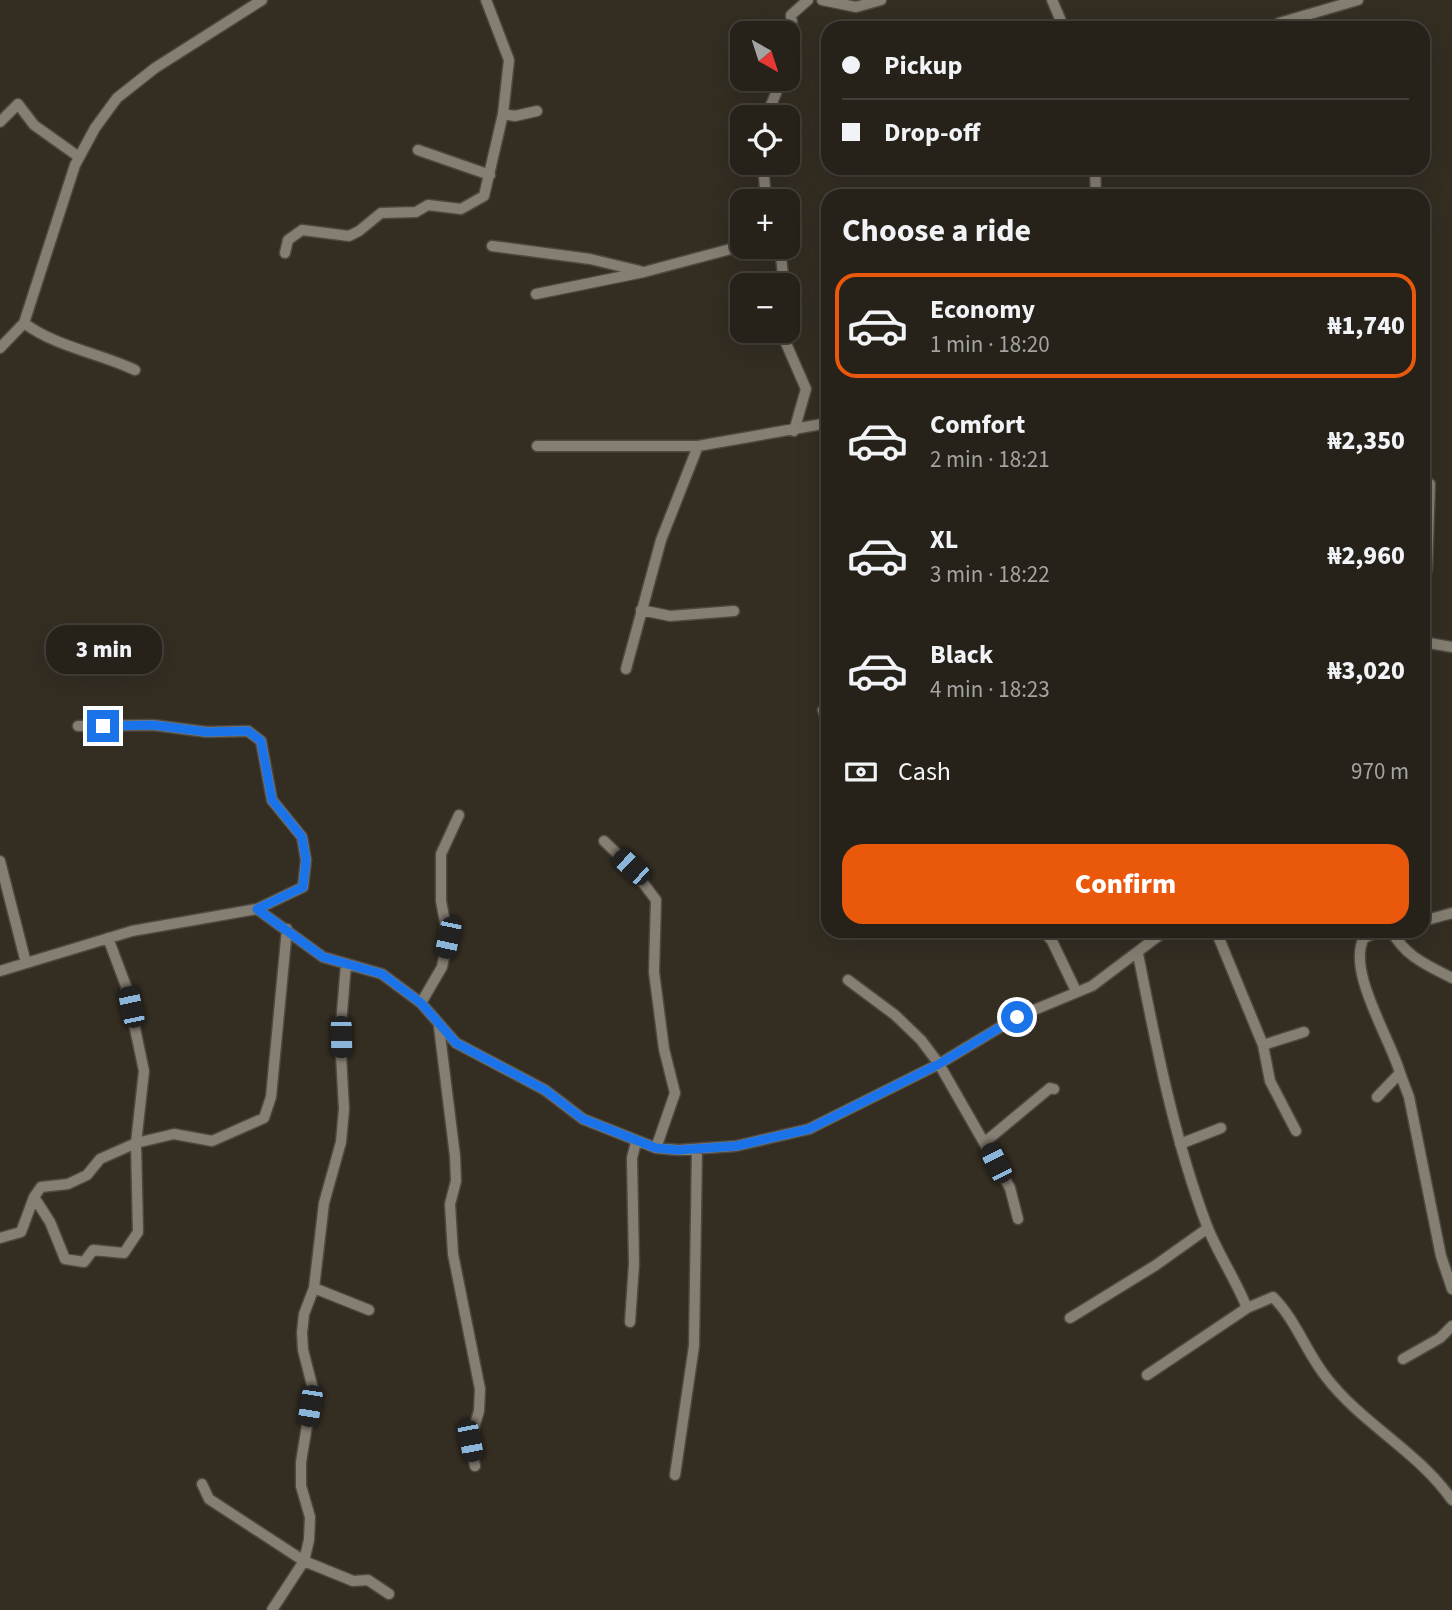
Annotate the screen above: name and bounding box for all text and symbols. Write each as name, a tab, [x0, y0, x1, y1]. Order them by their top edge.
north arrow	[730, 21, 800, 91]
map controls	[730, 21, 800, 343]
text: Pickup	[884, 47, 962, 84]
button: locate	[730, 105, 800, 175]
text: Drop-off	[884, 114, 980, 151]
button: +	[730, 189, 800, 259]
text: Choose a ride	[842, 208, 1031, 254]
button: −	[730, 273, 800, 343]
text: Economy	[930, 291, 1035, 328]
icon: car	[846, 294, 909, 357]
text: ₦1,740	[1328, 307, 1405, 344]
text: 1 min · 18:20	[930, 328, 1050, 361]
text: Comfort	[930, 406, 1025, 443]
icon: car	[846, 409, 909, 472]
text: ₦2,350	[1328, 422, 1405, 459]
text: 2 min · 18:21	[930, 443, 1050, 476]
text: XL	[930, 521, 958, 558]
icon: car	[846, 524, 909, 587]
text: ₦2,960	[1328, 537, 1405, 574]
text: 3 min · 18:22	[930, 558, 1050, 591]
callout: 3 min	[45, 624, 161, 674]
text: 3 min	[76, 633, 132, 666]
text: Black	[930, 636, 993, 673]
icon: car	[846, 639, 909, 702]
text: ₦3,020	[1328, 652, 1405, 689]
text: 4 min · 18:23	[930, 673, 1050, 706]
route end	[87, 710, 119, 742]
icon: cash	[842, 753, 880, 791]
text: Cash	[898, 753, 951, 790]
text: 970 m	[1351, 755, 1409, 788]
button: Confirm	[842, 844, 1409, 924]
car	[609, 845, 654, 889]
car	[434, 915, 463, 961]
car	[117, 984, 146, 1030]
route start	[1001, 1001, 1033, 1033]
car	[331, 1016, 352, 1058]
car	[978, 1140, 1015, 1186]
car	[297, 1384, 324, 1428]
car	[456, 1418, 485, 1464]

